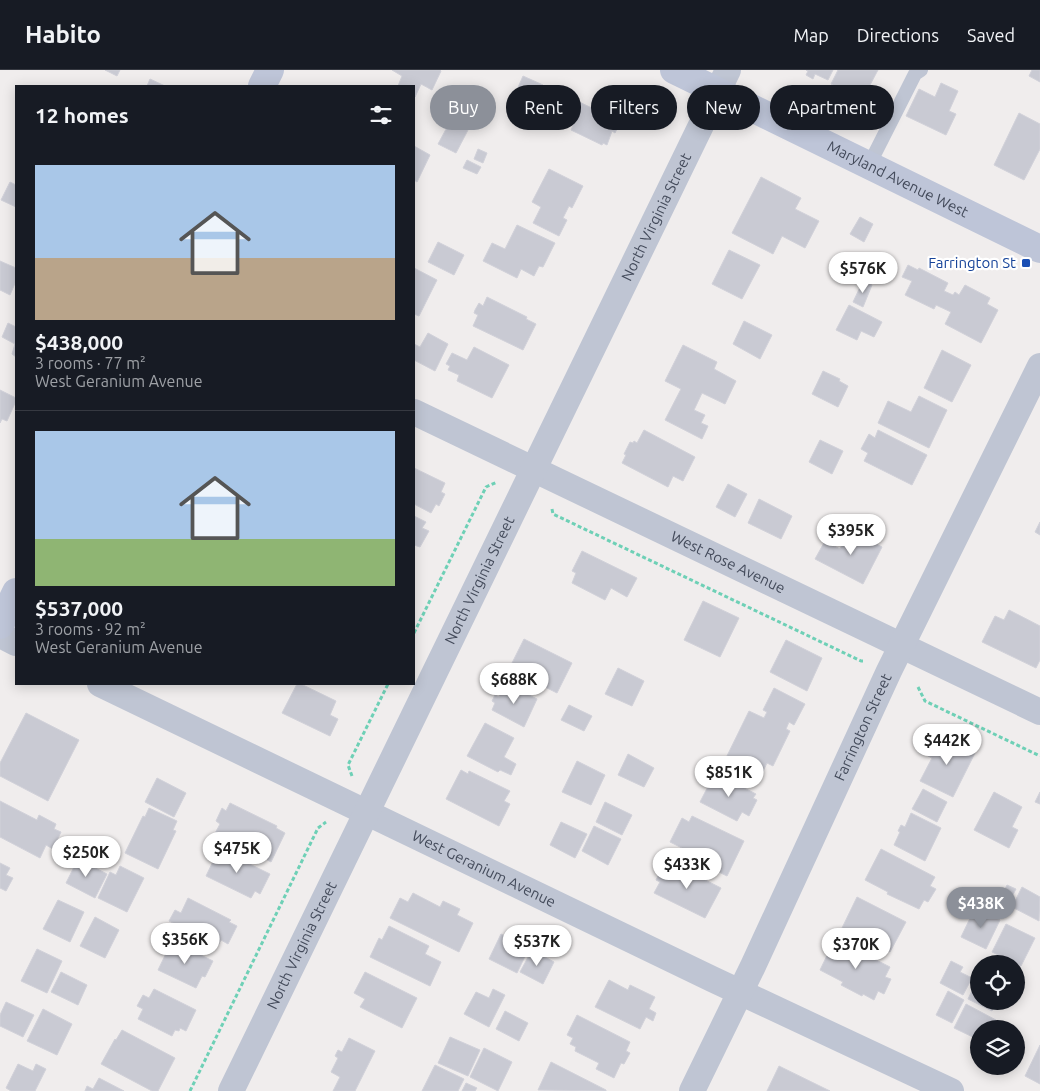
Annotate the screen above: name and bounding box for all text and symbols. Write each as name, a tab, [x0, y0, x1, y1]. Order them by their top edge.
text: Habito	[25, 21, 101, 48]
text: Map	[793, 25, 829, 45]
text: Directions	[857, 25, 939, 45]
text: Saved	[967, 25, 1015, 45]
chip: Buy	[430, 85, 496, 130]
chip: Rent	[506, 85, 581, 130]
chip: Filters	[591, 85, 677, 130]
chip: New	[687, 85, 760, 130]
chip: Apartment	[770, 85, 894, 130]
icon: filters	[367, 101, 395, 129]
text: 12 homes	[35, 103, 129, 127]
street label: Maryland Avenue West	[825, 137, 971, 221]
street label: North Virginia Street	[618, 150, 694, 284]
icon: home	[170, 198, 260, 288]
pin: $576K	[828, 252, 898, 294]
place label: Farrington St	[928, 254, 1016, 271]
marker: Farrington St	[1020, 257, 1032, 269]
text: $576K	[840, 259, 886, 277]
text: $438,000	[35, 330, 123, 354]
text: 3 rooms · 77 m²	[35, 354, 146, 372]
text: West Geranium Avenue	[35, 372, 203, 390]
icon: home	[170, 463, 260, 553]
street label: North Virginia Street	[441, 513, 517, 647]
pin: $395K	[816, 514, 886, 556]
text: $395K	[828, 521, 874, 539]
street label: West Rose Avenue	[668, 527, 788, 597]
text: $537,000	[35, 596, 123, 620]
text: 3 rooms · 92 m²	[35, 620, 146, 638]
text: West Geranium Avenue	[35, 638, 203, 656]
pin: $688K	[479, 662, 549, 705]
text: $688K	[491, 670, 537, 688]
street label: Farrington Street	[831, 671, 895, 783]
pin: $442K	[912, 724, 982, 766]
text: $442K	[924, 731, 970, 749]
pin: $851K	[694, 756, 764, 798]
text: $851K	[706, 763, 752, 781]
street label: West Geranium Avenue	[409, 827, 558, 910]
pin: $475K	[202, 832, 272, 874]
pin: $250K	[51, 836, 121, 878]
text: $475K	[214, 839, 260, 857]
text: $250K	[63, 843, 109, 861]
pin: $433K	[652, 848, 722, 890]
text: $433K	[664, 855, 710, 873]
street label: North Virginia Street	[263, 878, 340, 1012]
pin: $438K	[946, 886, 1016, 929]
text: $438K	[958, 894, 1004, 912]
pin: $356K	[150, 922, 220, 965]
pin: $537K	[502, 924, 572, 967]
pin: $370K	[821, 928, 891, 970]
text: $356K	[162, 930, 208, 948]
text: $537K	[514, 932, 560, 950]
text: $370K	[833, 935, 879, 953]
map controls	[970, 955, 1025, 1075]
button: locate	[970, 955, 1025, 1010]
button: layers	[970, 1020, 1025, 1075]

